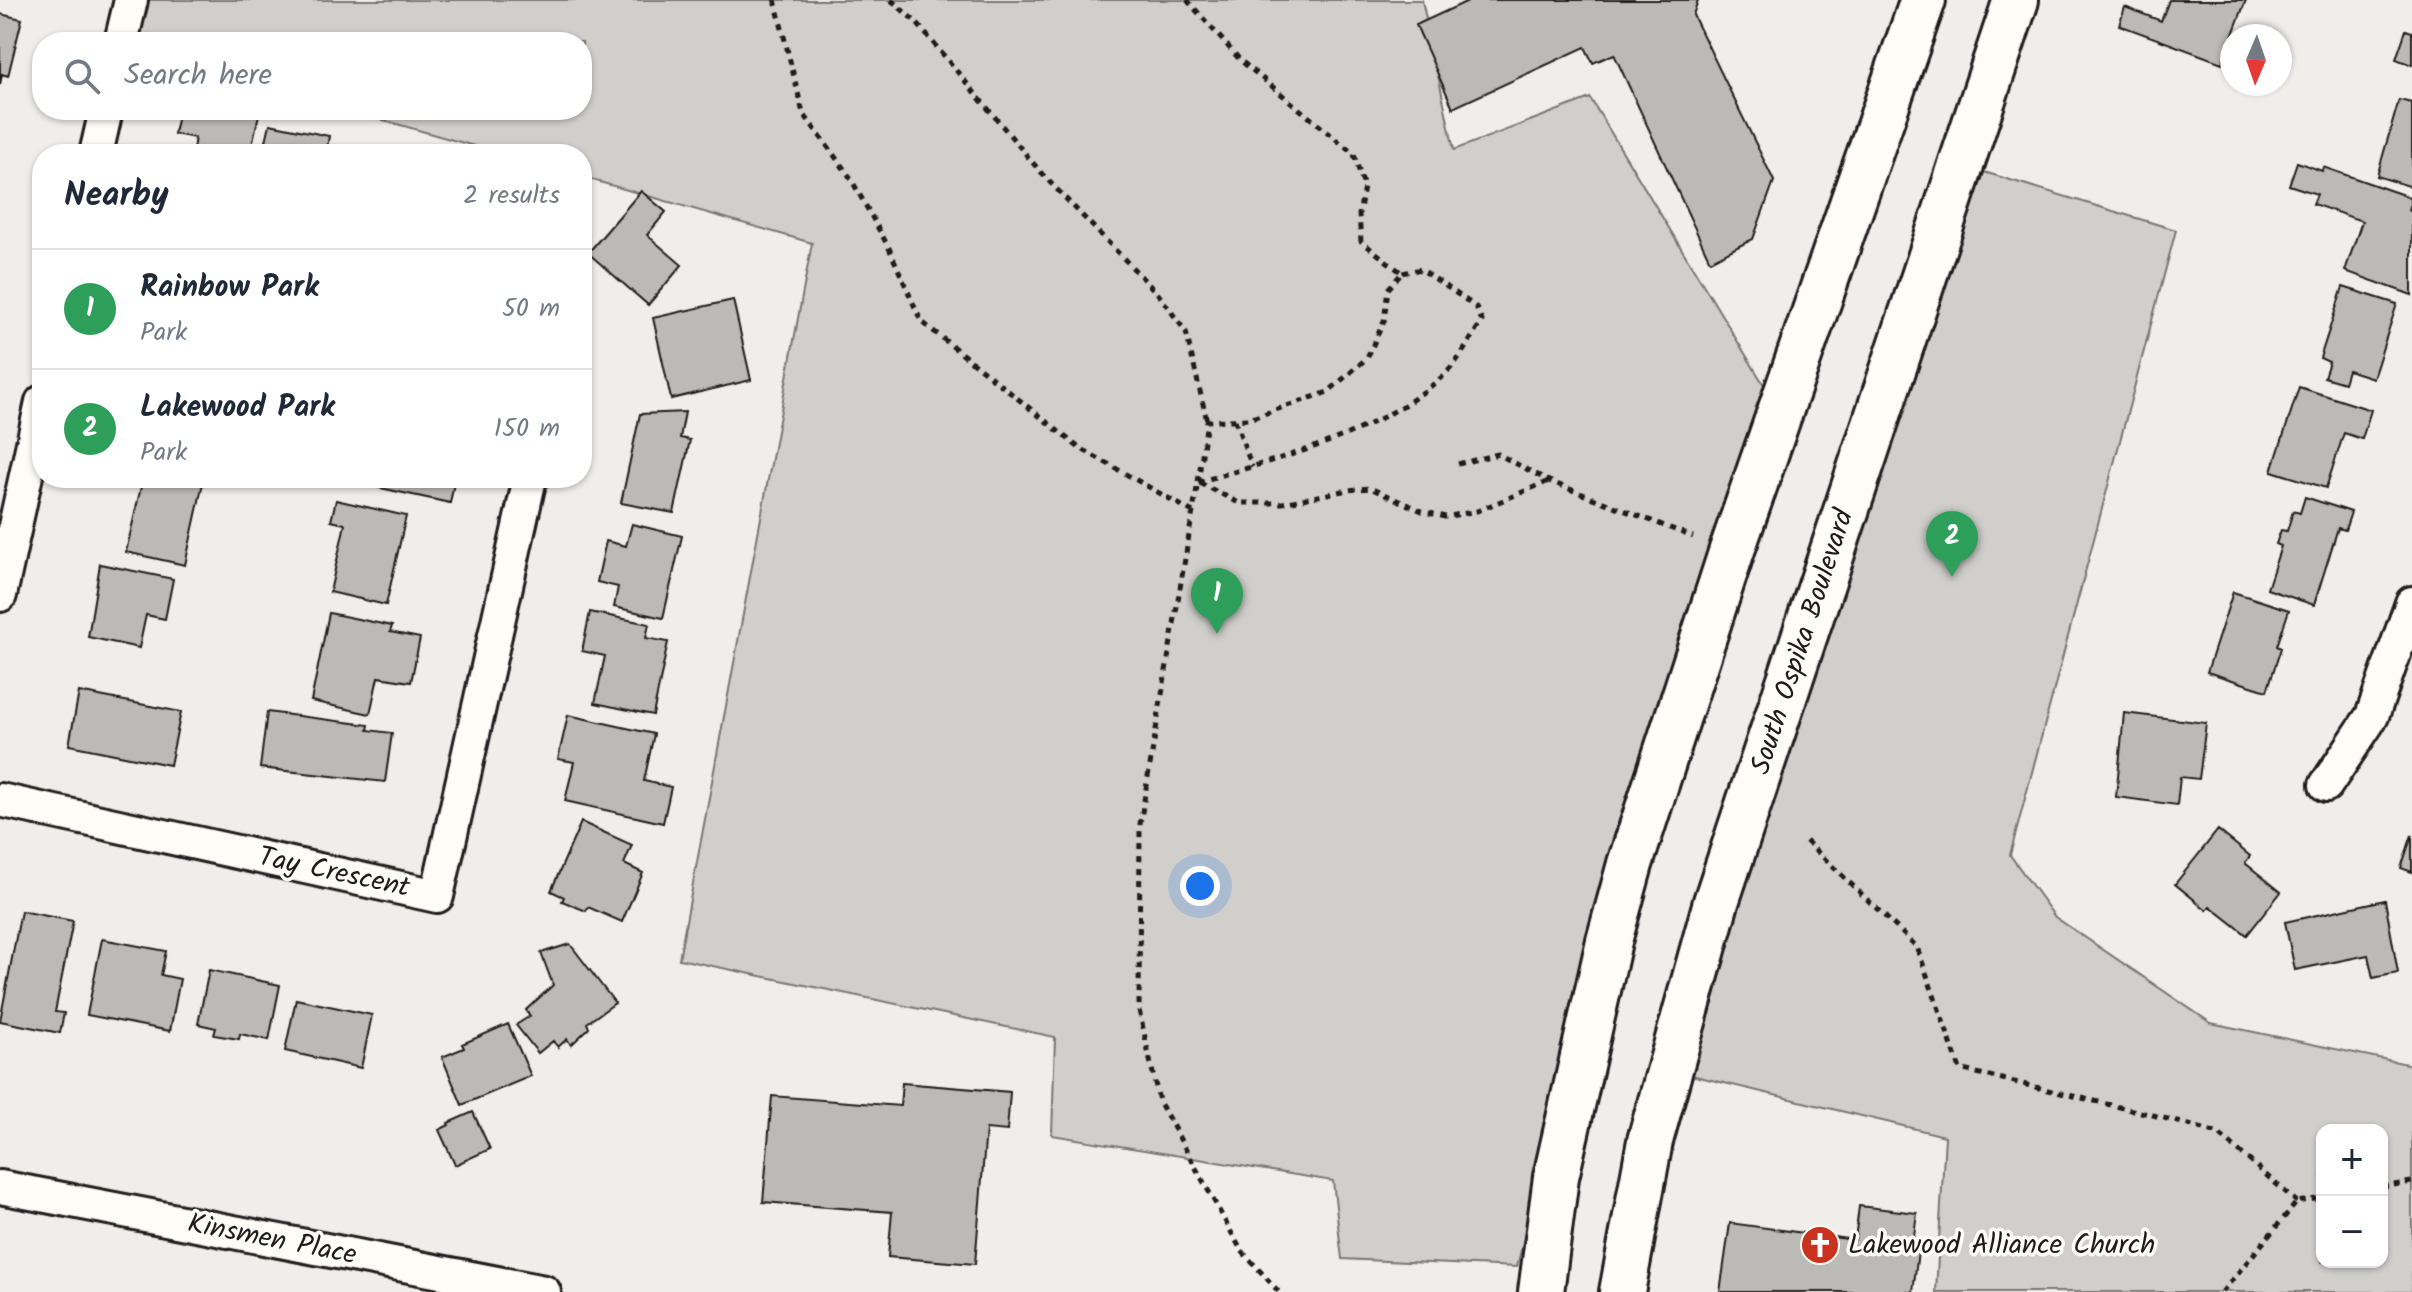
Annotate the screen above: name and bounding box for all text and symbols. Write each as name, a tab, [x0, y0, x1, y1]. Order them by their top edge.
north arrow	[2220, 24, 2292, 96]
search box	[32, 32, 592, 120]
text: Search here	[124, 52, 272, 100]
icon: search	[60, 54, 104, 98]
text: Nearby	[64, 169, 169, 223]
text: 2 results	[463, 175, 560, 217]
text: Rainbow Park	[140, 264, 319, 312]
text: 1	[86, 288, 94, 330]
text: 50 m	[502, 288, 560, 330]
text: Park	[140, 312, 187, 354]
text: Lakewood Park	[140, 384, 335, 432]
text: 2	[82, 408, 98, 450]
text: 150 m	[494, 408, 560, 450]
text: Park	[140, 432, 187, 474]
street label: South Ospika Boulevard	[1739, 503, 1867, 780]
pin: 2	[1926, 511, 1978, 577]
pin: 1	[1191, 568, 1243, 634]
street label: Tay Crescent	[254, 835, 415, 911]
your location	[1180, 866, 1220, 906]
map controls	[2316, 1124, 2388, 1268]
button: +	[2316, 1124, 2388, 1196]
button: −	[2316, 1196, 2388, 1268]
street label: Kinsmen Place	[184, 1202, 361, 1279]
place label: Lakewood Alliance Church	[1848, 1223, 2155, 1268]
church icon: Lakewood Alliance Church	[1799, 1224, 1841, 1266]

